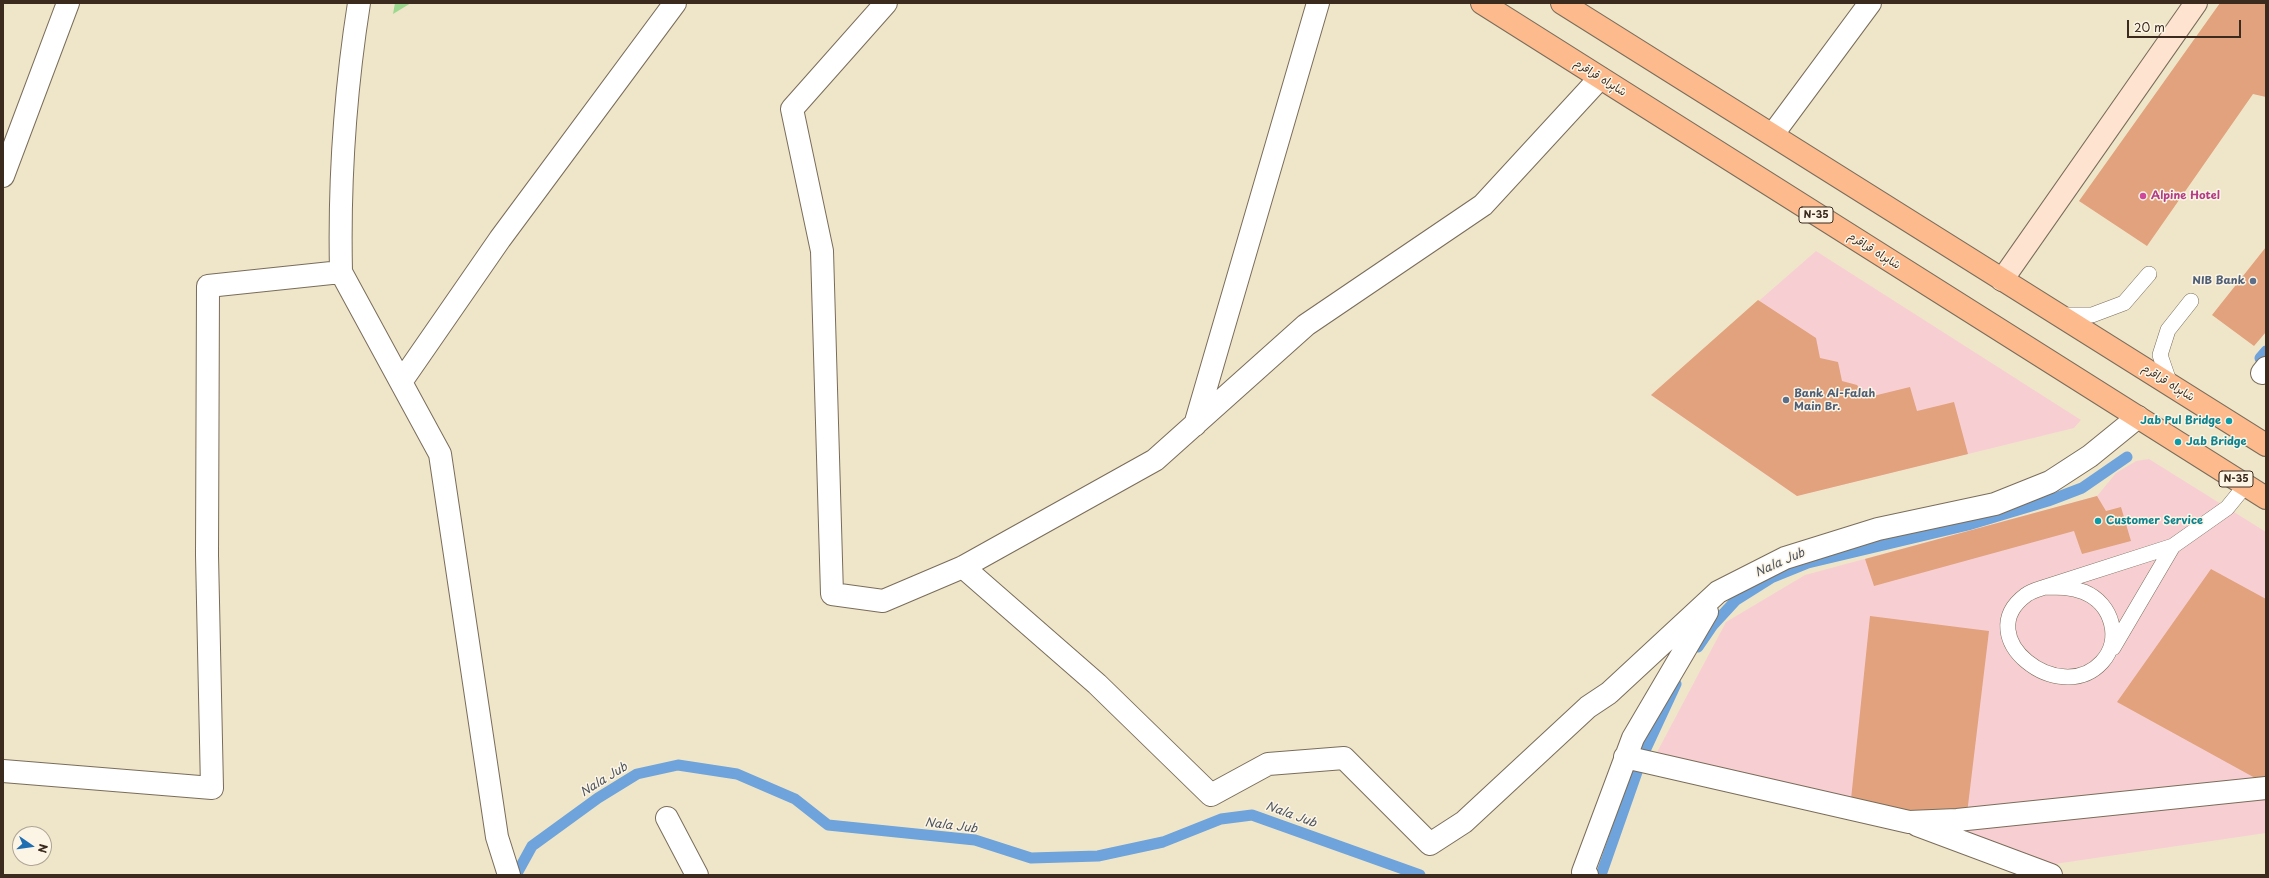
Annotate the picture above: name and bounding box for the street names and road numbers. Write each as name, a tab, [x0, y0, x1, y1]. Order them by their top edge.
street label: شاہراہ قراقرم	[1571, 57, 1629, 99]
road number: N-35	[1799, 207, 1833, 223]
street label: شاہراہ قراقرم	[1845, 230, 1903, 272]
street label: شاہراہ قراقرم	[2139, 362, 2197, 404]
road number: N-35	[2219, 471, 2253, 487]

